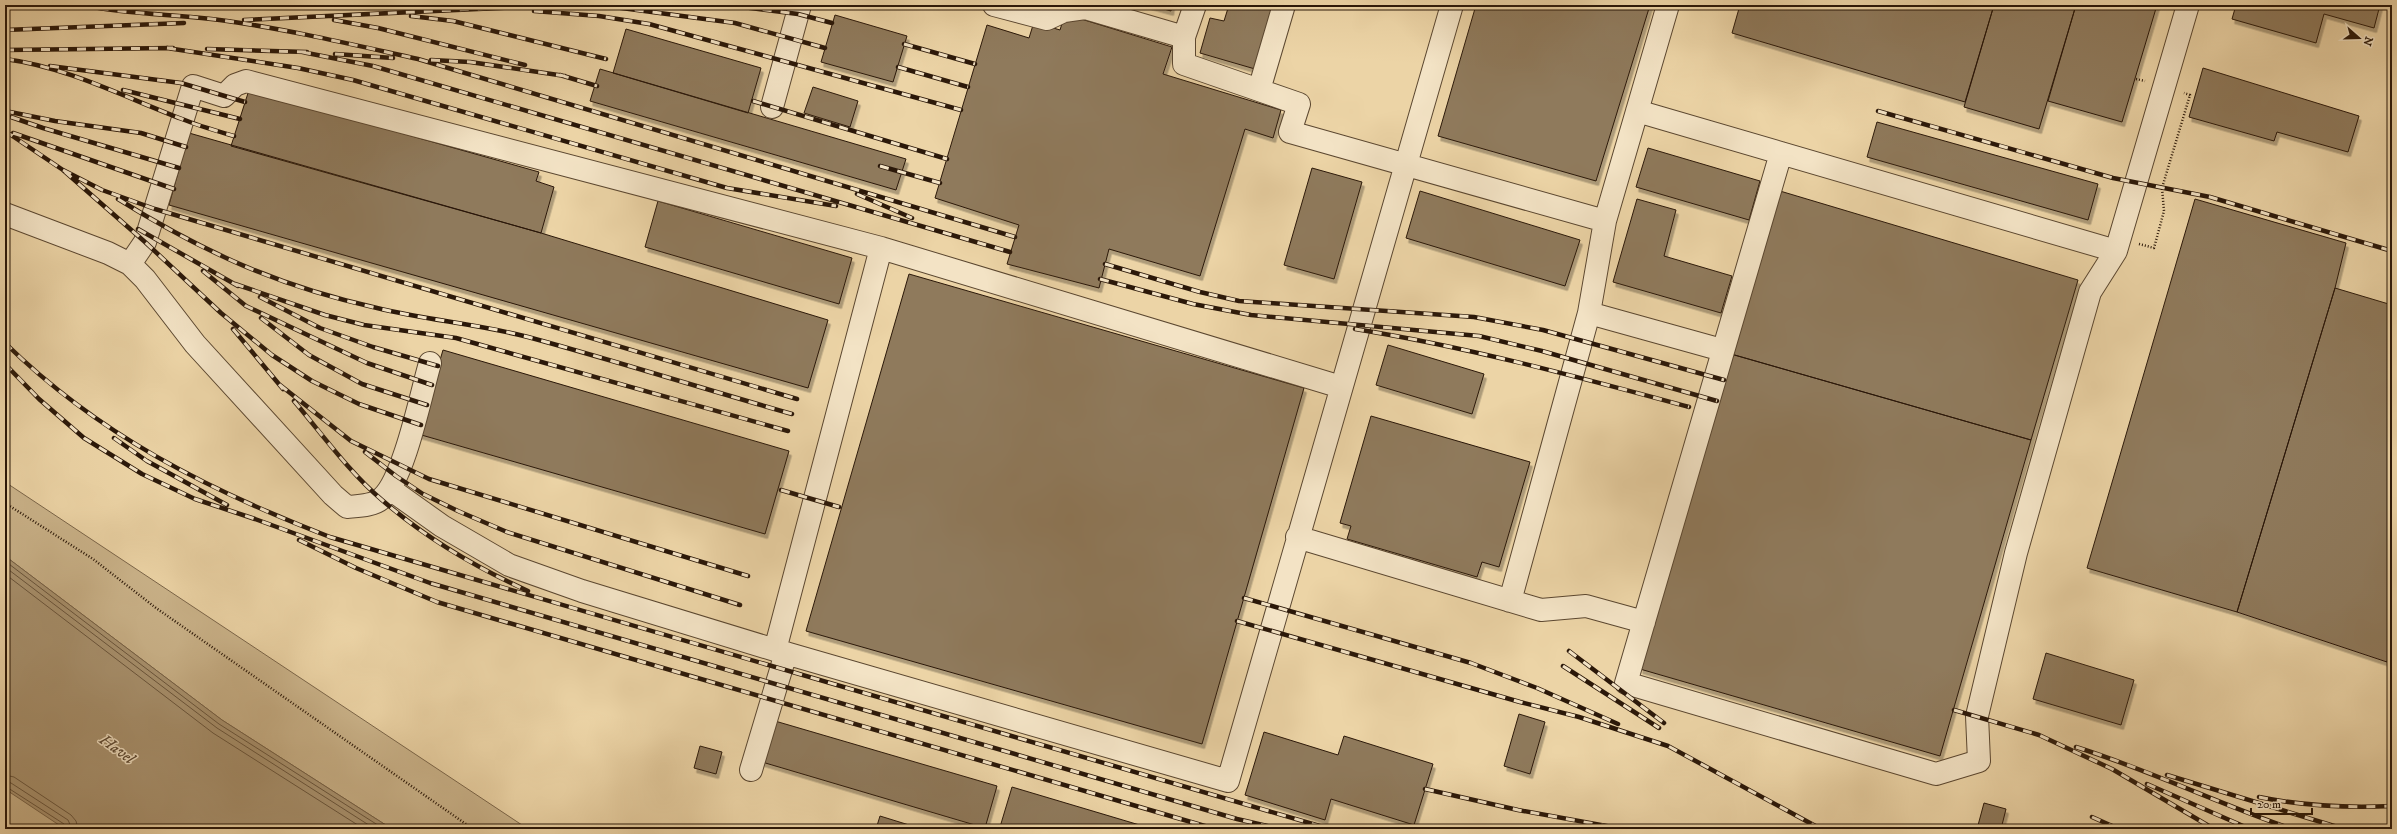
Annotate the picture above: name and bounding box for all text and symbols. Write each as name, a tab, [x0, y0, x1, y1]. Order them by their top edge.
north arrow	[2339, 18, 2379, 58]
text: N	[2359, 34, 2376, 48]
water label: Havel	[95, 729, 140, 770]
scale bar	[2251, 790, 2312, 816]
text: 20 m	[2257, 797, 2281, 812]

